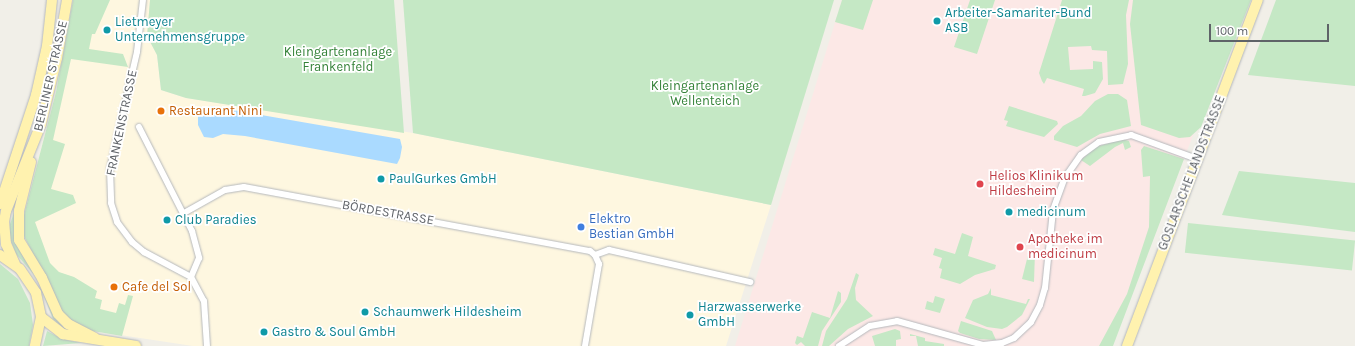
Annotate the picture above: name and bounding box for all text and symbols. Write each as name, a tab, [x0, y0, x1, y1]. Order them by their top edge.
place label: Arbeiter-Samariter-Bund ASB	[945, 6, 1091, 37]
place label: Lietmeyer Unternehmensgruppe	[115, 15, 245, 46]
marker: Arbeiter-Samariter-Bund ASB	[932, 16, 942, 26]
scale bar	[1211, 16, 1331, 42]
street label: BERLINER STRASSE	[31, 19, 71, 133]
text: 100 m	[1216, 24, 1248, 38]
marker: Lietmeyer Unternehmensgruppe	[102, 25, 112, 35]
park label: Kleingartenanlage Frankenfeld	[284, 45, 392, 76]
street label: FRANKENSTRASSE	[103, 69, 141, 177]
park label: Kleingartenanlage Wellenteich	[651, 79, 759, 110]
street label: GOSLARSCHE LANDSTRASSE	[1155, 93, 1229, 253]
place label: Restaurant Nini	[169, 103, 263, 119]
marker: Restaurant Nini	[156, 106, 166, 116]
place label: Helios Klinikum Hildesheim	[989, 169, 1083, 200]
place label: PaulGurkes GmbH	[389, 171, 497, 187]
marker: PaulGurkes GmbH	[376, 174, 386, 184]
marker: Helios Klinikum Hildesheim	[974, 178, 986, 190]
street label: BÖRDESTRASSE	[341, 197, 435, 229]
place label: medicinum	[1017, 204, 1086, 220]
marker: medicinum	[1004, 207, 1014, 217]
place label: Club Paradies	[175, 212, 257, 228]
place label: Elektro Bestian GmbH	[589, 212, 674, 243]
marker: Club Paradies	[162, 215, 172, 225]
marker: Elektro Bestian GmbH	[576, 222, 586, 232]
place label: Apotheke im medicinum	[1028, 232, 1103, 263]
marker: Apotheke im medicinum	[1015, 242, 1025, 252]
place label: Cafe del Sol	[122, 279, 191, 295]
marker: Cafe del Sol	[109, 282, 119, 292]
place label: Harzwasserwerke GmbH	[698, 300, 801, 331]
place label: Schaumwerk Hildesheim	[373, 304, 522, 320]
marker: Schaumwerk Hildesheim	[360, 307, 370, 317]
marker: Harzwasserwerke GmbH	[685, 310, 695, 320]
place label: Gastro & Soul GmbH	[272, 324, 396, 340]
marker: Gastro & Soul GmbH	[259, 327, 269, 337]

